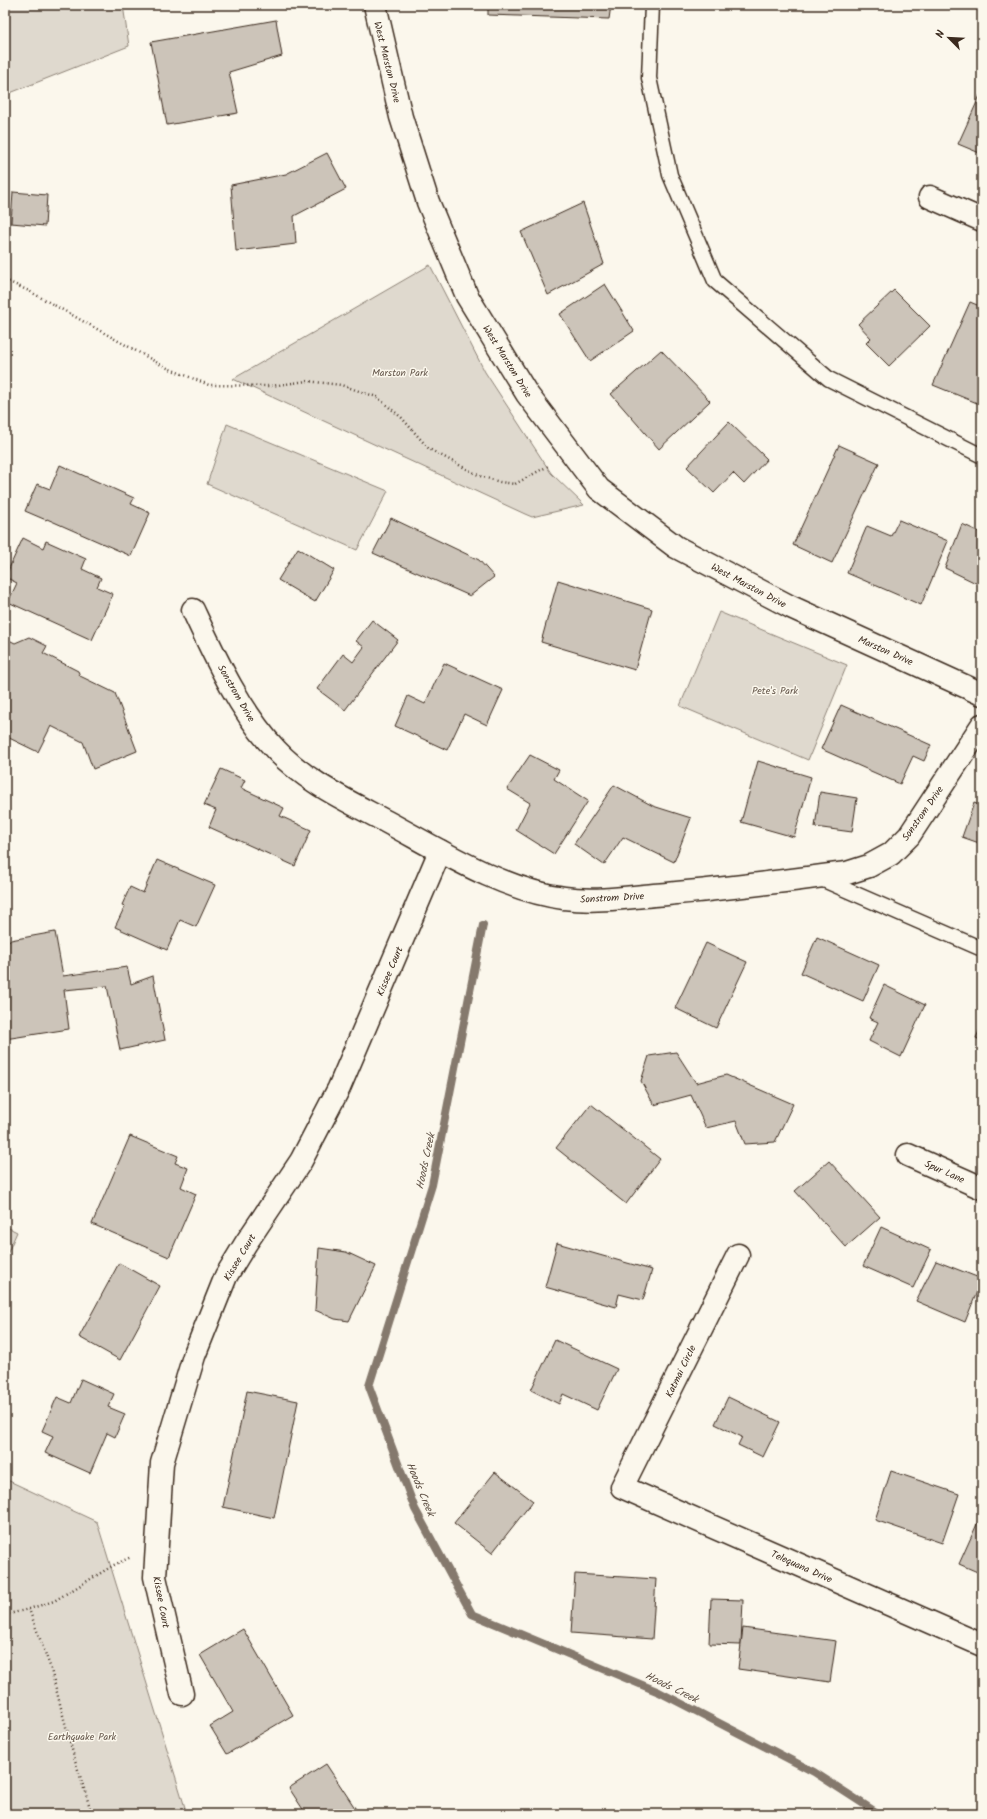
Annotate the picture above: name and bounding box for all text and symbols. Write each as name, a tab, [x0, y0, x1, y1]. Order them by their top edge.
north arrow	[929, 18, 969, 58]
street label: West Marston Drive	[369, 20, 405, 105]
text: N	[931, 27, 950, 41]
street label: West Marston Drive	[478, 322, 536, 401]
park label: Marston Park	[372, 365, 428, 381]
street label: West Marston Drive	[708, 559, 789, 613]
street label: Marston Drive	[856, 632, 916, 670]
street label: Sonstrom Drive	[213, 662, 259, 726]
park label: Pete's Park	[752, 683, 798, 699]
street label: Sonstrom Drive	[898, 782, 948, 844]
street label: Sonstrom Drive	[580, 888, 645, 908]
street label: Kissee Court	[372, 944, 408, 999]
water label: Hoods Creek	[411, 1130, 441, 1191]
street label: Spur Lane	[922, 1156, 968, 1188]
street label: Kissee Court	[220, 1231, 260, 1284]
street label: Katmai Circle	[661, 1342, 701, 1400]
water label: Hoods Creek	[401, 1460, 440, 1521]
street label: Telequana Drive	[768, 1546, 835, 1588]
street label: Kissee Court	[148, 1575, 174, 1630]
water label: Hoods Creek	[642, 1667, 703, 1709]
park label: Earthquake Park	[48, 1729, 117, 1745]

